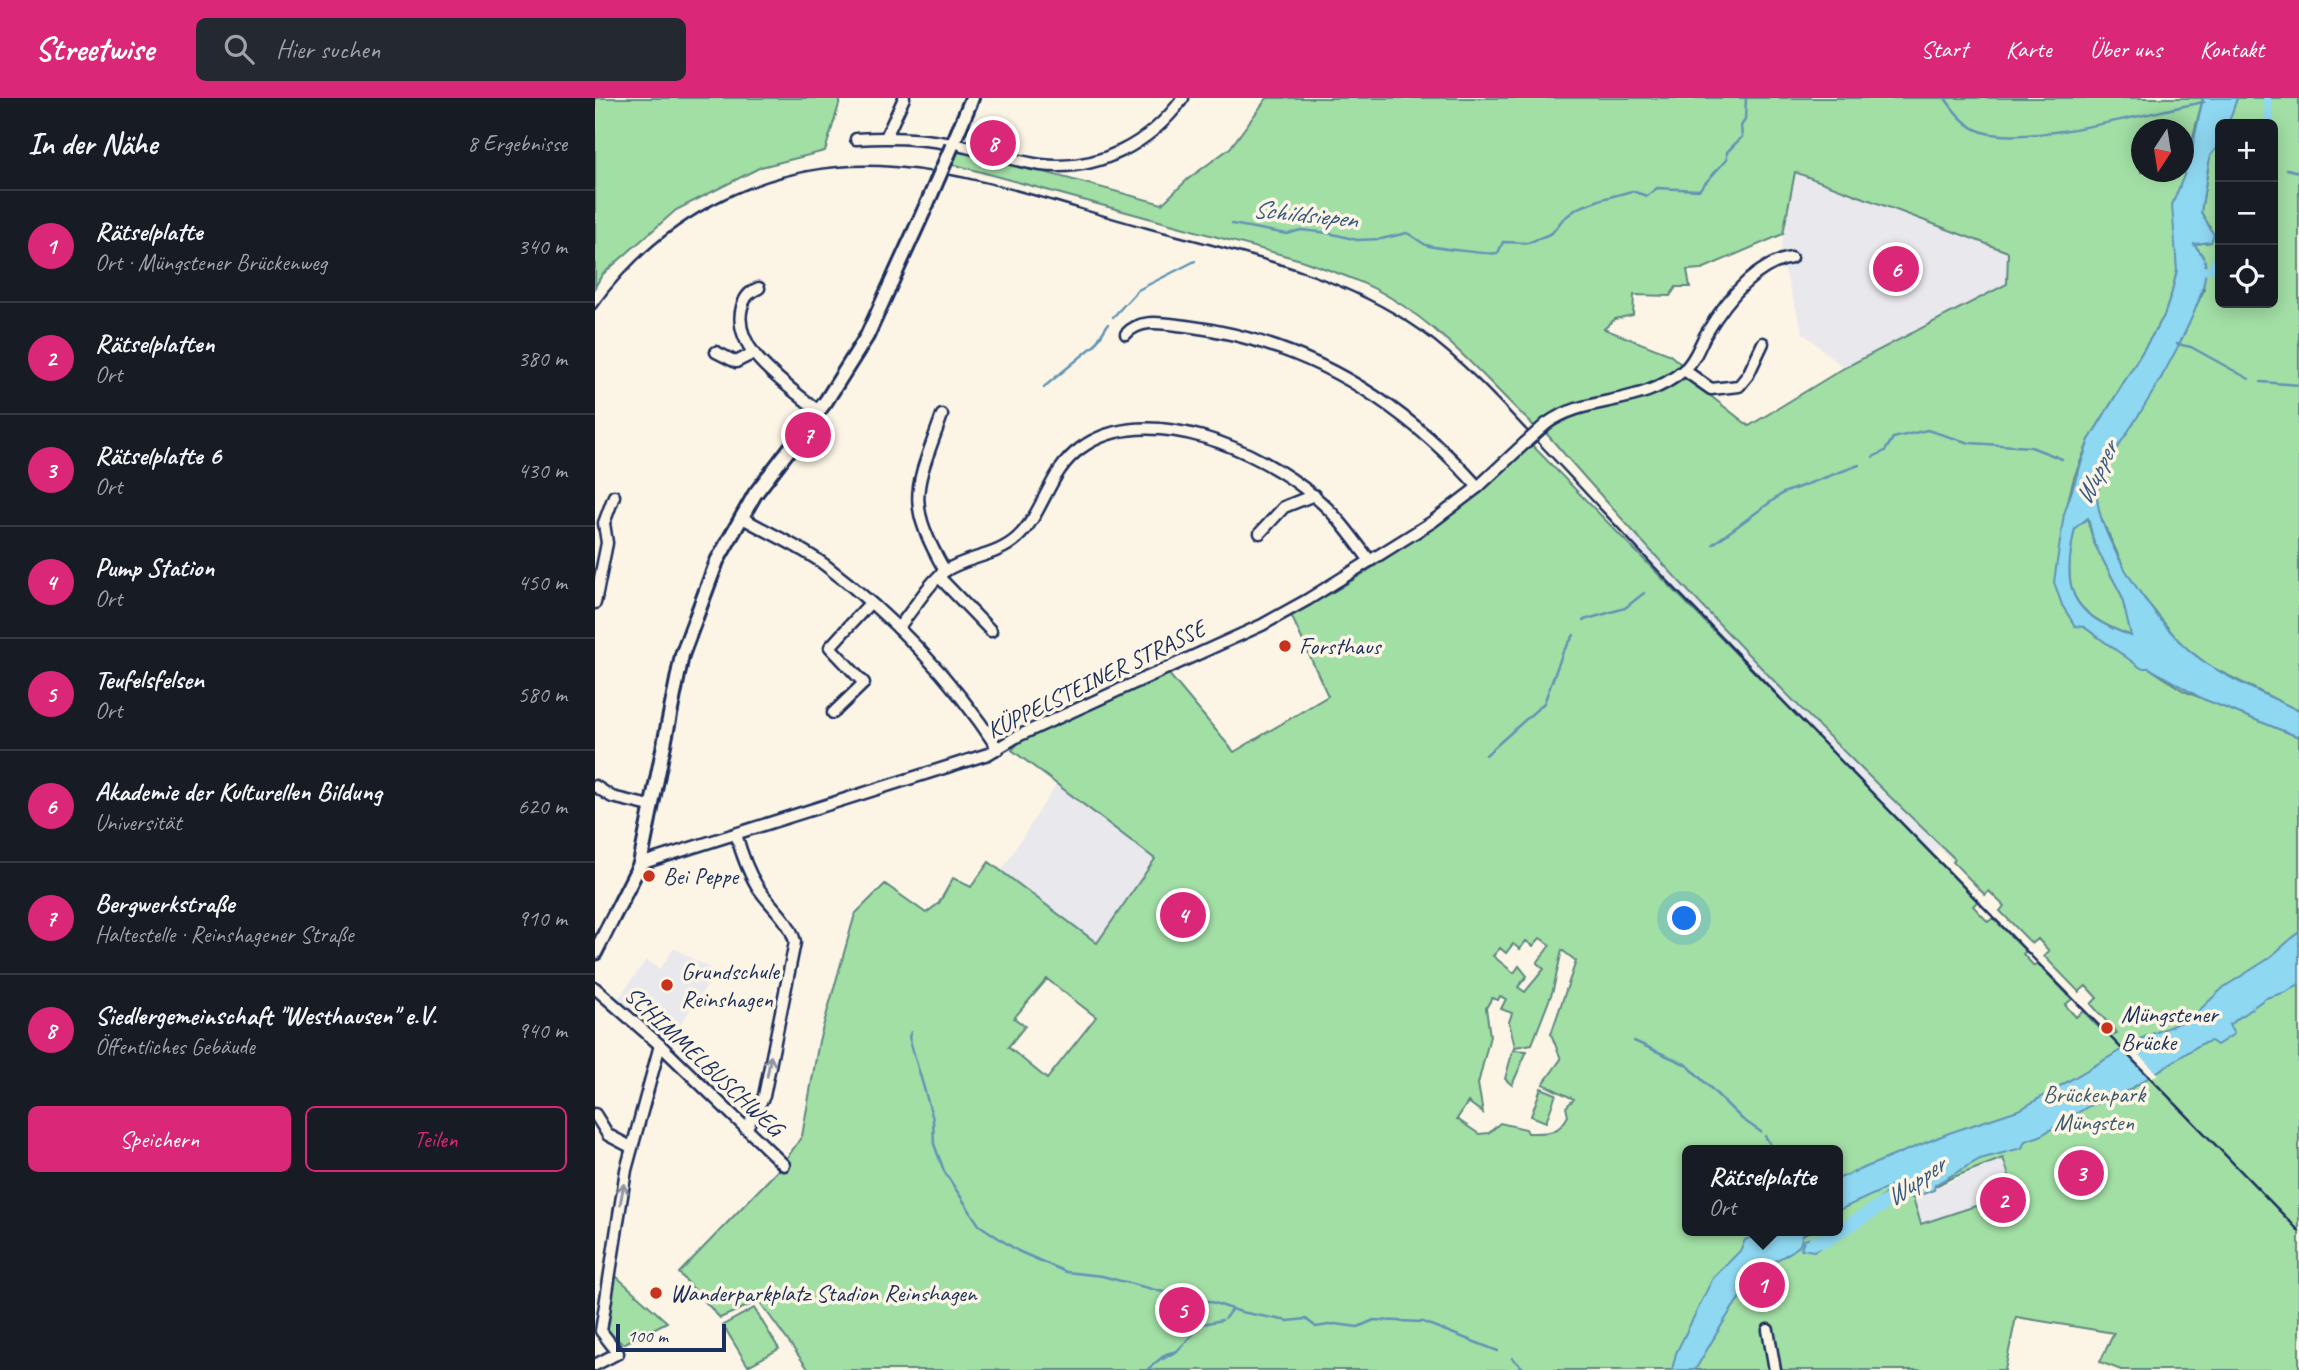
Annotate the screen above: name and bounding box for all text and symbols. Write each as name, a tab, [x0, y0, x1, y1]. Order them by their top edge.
search box	[196, 18, 686, 81]
text: Streetwise	[35, 28, 154, 70]
icon: search	[220, 30, 258, 68]
text: Hier suchen	[276, 33, 380, 66]
text: Start	[1921, 34, 1968, 64]
text: Karte	[2006, 34, 2052, 64]
text: Über uns	[2090, 34, 2162, 64]
text: Kontakt	[2200, 34, 2264, 64]
pin: 8	[970, 117, 1016, 169]
north arrow	[2131, 119, 2194, 182]
map controls	[2215, 119, 2278, 308]
button: +	[2215, 119, 2278, 182]
text: In der Nähe	[28, 125, 157, 163]
text: 8 Ergebnisse	[467, 129, 567, 158]
button: −	[2215, 182, 2278, 245]
water label: Schildsiepen	[1251, 192, 1361, 236]
text: Rätselplatte	[95, 215, 203, 248]
text: 1	[46, 232, 56, 261]
text: 340 m	[518, 232, 567, 261]
pin: 6	[1873, 243, 1919, 295]
button: locate	[2215, 245, 2278, 308]
text: Ort · Müngstener Brückenweg	[95, 248, 327, 277]
text: Rätselplatten	[95, 327, 214, 360]
text: 2	[46, 344, 56, 373]
text: 380 m	[518, 344, 567, 373]
text: Ort	[95, 360, 122, 389]
pin: 7	[785, 409, 831, 461]
water label: Wupper	[2067, 432, 2127, 510]
text: Rätselplatte 6	[95, 439, 221, 472]
text: 3	[46, 456, 56, 485]
text: 430 m	[518, 456, 567, 485]
text: Ort	[95, 472, 122, 501]
text: Pump Station	[95, 551, 214, 584]
text: 4	[46, 568, 56, 597]
text: 450 m	[518, 568, 567, 597]
text: Ort	[95, 584, 122, 613]
street label: KÜPPELSTEINER STRASSE	[982, 612, 1213, 745]
place label: Forsthaus	[1299, 631, 1382, 661]
marker: Forsthaus	[1277, 638, 1293, 654]
text: Teufelsfelsen	[95, 663, 204, 696]
text: 5	[46, 680, 56, 709]
text: 580 m	[518, 680, 567, 709]
text: Ort	[95, 696, 122, 725]
text: Akademie der Kulturellen Bildung	[95, 775, 382, 808]
text: 6	[46, 792, 56, 821]
text: 620 m	[518, 792, 567, 821]
text: Universität	[95, 808, 182, 837]
place label: Bei Peppe	[663, 861, 740, 891]
marker: Bei Peppe	[641, 868, 657, 884]
text: Bergwerkstraße	[95, 887, 234, 920]
pin: 4	[1160, 889, 1206, 941]
your location	[1667, 901, 1701, 935]
text: 7	[46, 904, 56, 933]
text: 910 m	[518, 904, 567, 933]
text: Haltestelle · Reinshagener Straße	[95, 920, 353, 949]
place label: Grundschule Reinshagen	[681, 956, 781, 1014]
marker: Grundschule Reinshagen	[659, 977, 675, 993]
street label: SCHIMMELBUSCHWEG	[618, 980, 792, 1144]
text: Siedlergemeinschaft "Westhausen" e.V.	[95, 999, 436, 1032]
place label: Müngstener Brücke	[2121, 999, 2220, 1057]
text: 8	[46, 1016, 56, 1045]
text: 940 m	[518, 1016, 567, 1045]
marker: Müngstener Brücke	[2099, 1020, 2115, 1036]
text: Öffentliches Gebäude	[95, 1032, 255, 1061]
one-way arrow	[763, 1055, 776, 1078]
park label: Brückenpark Müngsten	[2043, 1079, 2147, 1137]
button: Speichern	[28, 1106, 291, 1172]
button: Teilen	[305, 1106, 567, 1172]
popup	[1682, 1145, 1843, 1236]
water label: Wupper	[1879, 1146, 1955, 1213]
pin: 3	[2058, 1147, 2104, 1199]
text: Rätselplatte	[1709, 1160, 1816, 1193]
pin: 2	[1980, 1174, 2026, 1226]
one-way arrow	[616, 1183, 629, 1206]
text: Ort	[1709, 1193, 1736, 1222]
pin: 1	[1739, 1259, 1785, 1311]
place label: Wanderparkplatz Stadion Reinshagen	[670, 1278, 978, 1308]
pin: 5	[1159, 1284, 1205, 1336]
marker: Wanderparkplatz Stadion Reinshagen	[648, 1285, 664, 1301]
scale bar	[616, 1321, 726, 1353]
text: 100 m	[627, 1324, 668, 1348]

